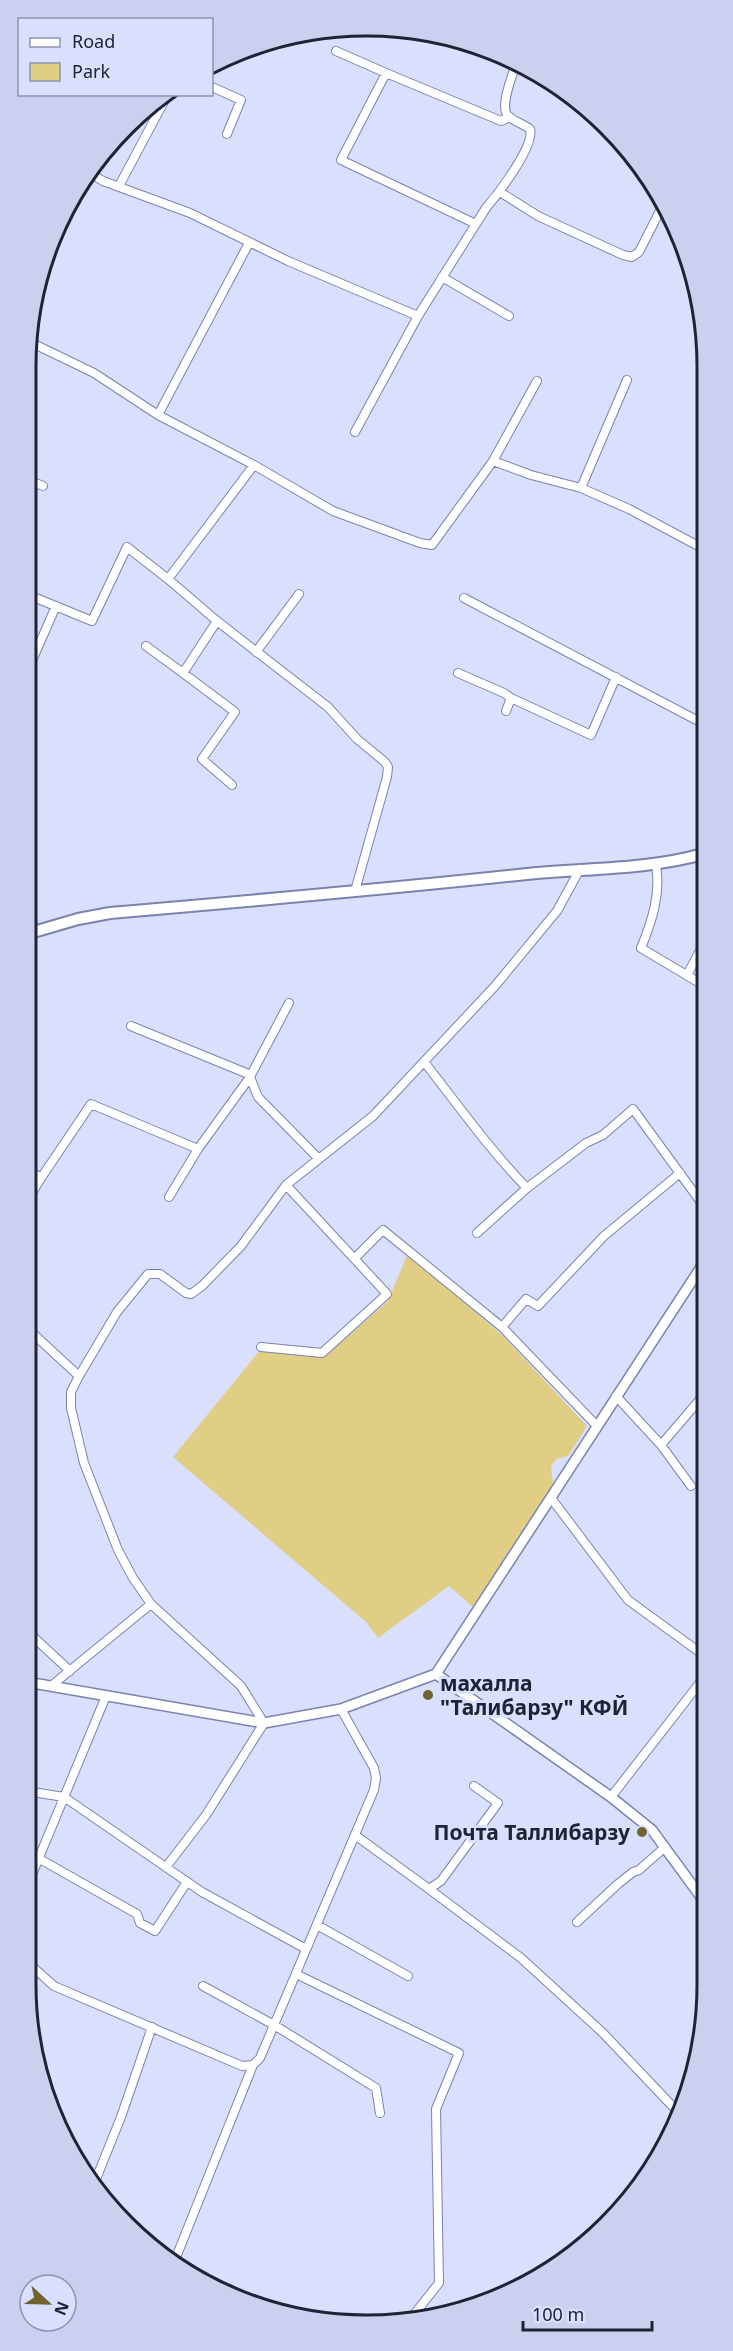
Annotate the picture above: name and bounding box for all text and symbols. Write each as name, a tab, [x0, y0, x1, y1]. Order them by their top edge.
legend	[18, 18, 213, 96]
text: Road	[72, 29, 115, 53]
text: Park	[72, 59, 110, 83]
place label: махалла "Талибарзу" КФЙ	[440, 1669, 628, 1721]
marker: махалла "Талибарзу" КФЙ	[421, 1688, 435, 1702]
place label: Почта Таллибарзу	[434, 1818, 630, 1846]
marker: Почта Таллибарзу	[635, 1825, 649, 1839]
north arrow	[18, 2273, 78, 2333]
scale bar	[523, 2294, 652, 2332]
text: N	[49, 2298, 75, 2319]
text: 100 m	[532, 2302, 584, 2326]

